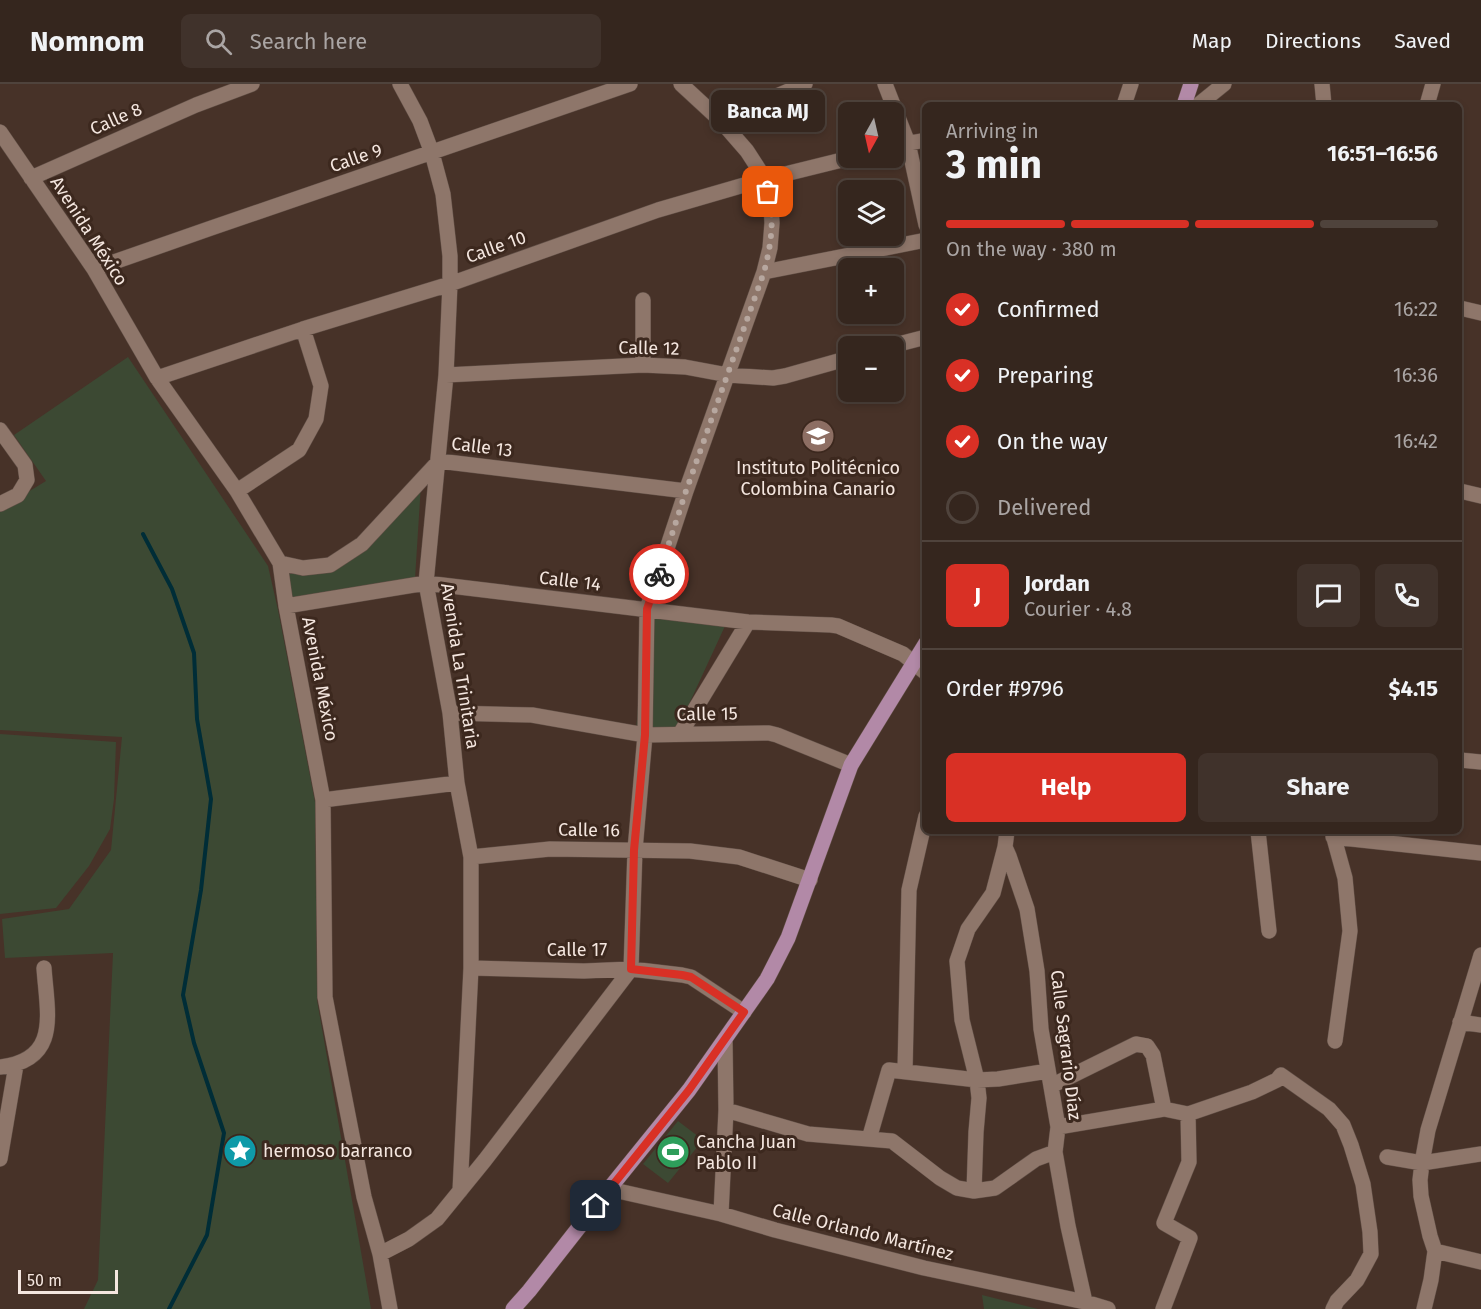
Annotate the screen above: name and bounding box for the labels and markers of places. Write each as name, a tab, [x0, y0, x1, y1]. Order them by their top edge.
callout: Banca MJ	[711, 90, 825, 132]
pin	[742, 166, 793, 217]
school or university icon: Instituto Politécnico Colombina Canario	[800, 418, 836, 454]
place label: Instituto Politécnico Colombina Canario	[736, 457, 900, 500]
place label: Cancha Juan Pablo II	[696, 1131, 796, 1174]
place icon: hermoso barranco	[222, 1133, 258, 1169]
sports icon: Cancha Juan Pablo II	[655, 1134, 691, 1170]
place label: hermoso barranco	[263, 1140, 413, 1162]
pin	[570, 1180, 621, 1231]

